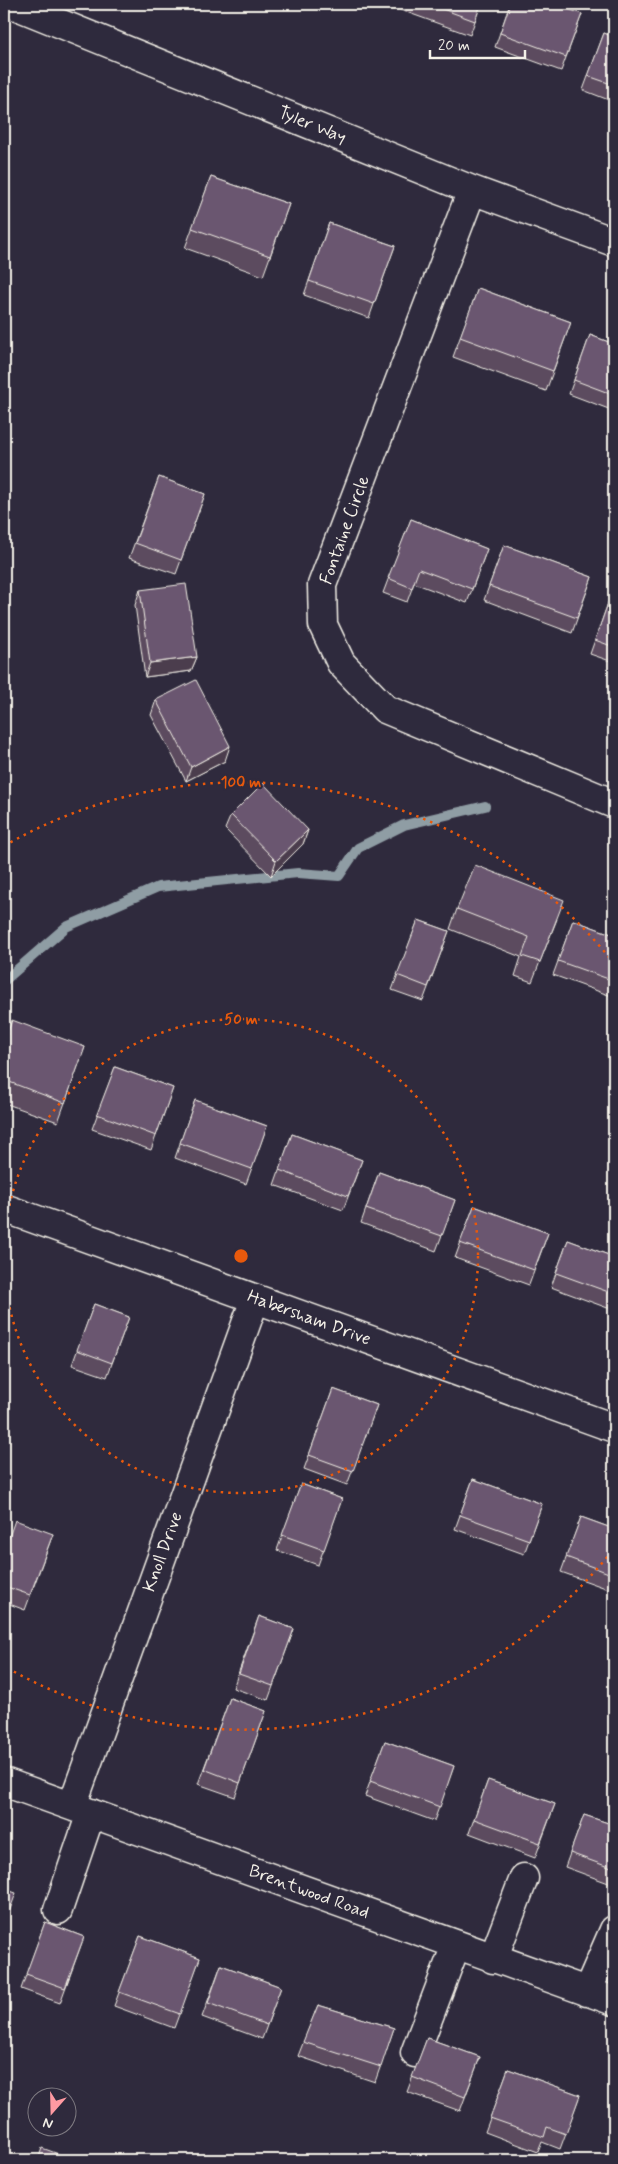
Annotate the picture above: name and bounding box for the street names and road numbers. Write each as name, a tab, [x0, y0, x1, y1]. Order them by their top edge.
street label: Tyler Way	[274, 100, 350, 150]
street label: Fontaine Circle	[314, 472, 376, 588]
street label: Habersham Drive	[244, 1284, 374, 1352]
street label: Knoll Drive	[137, 1509, 189, 1595]
street label: Brentwood Road	[245, 1859, 373, 1925]

